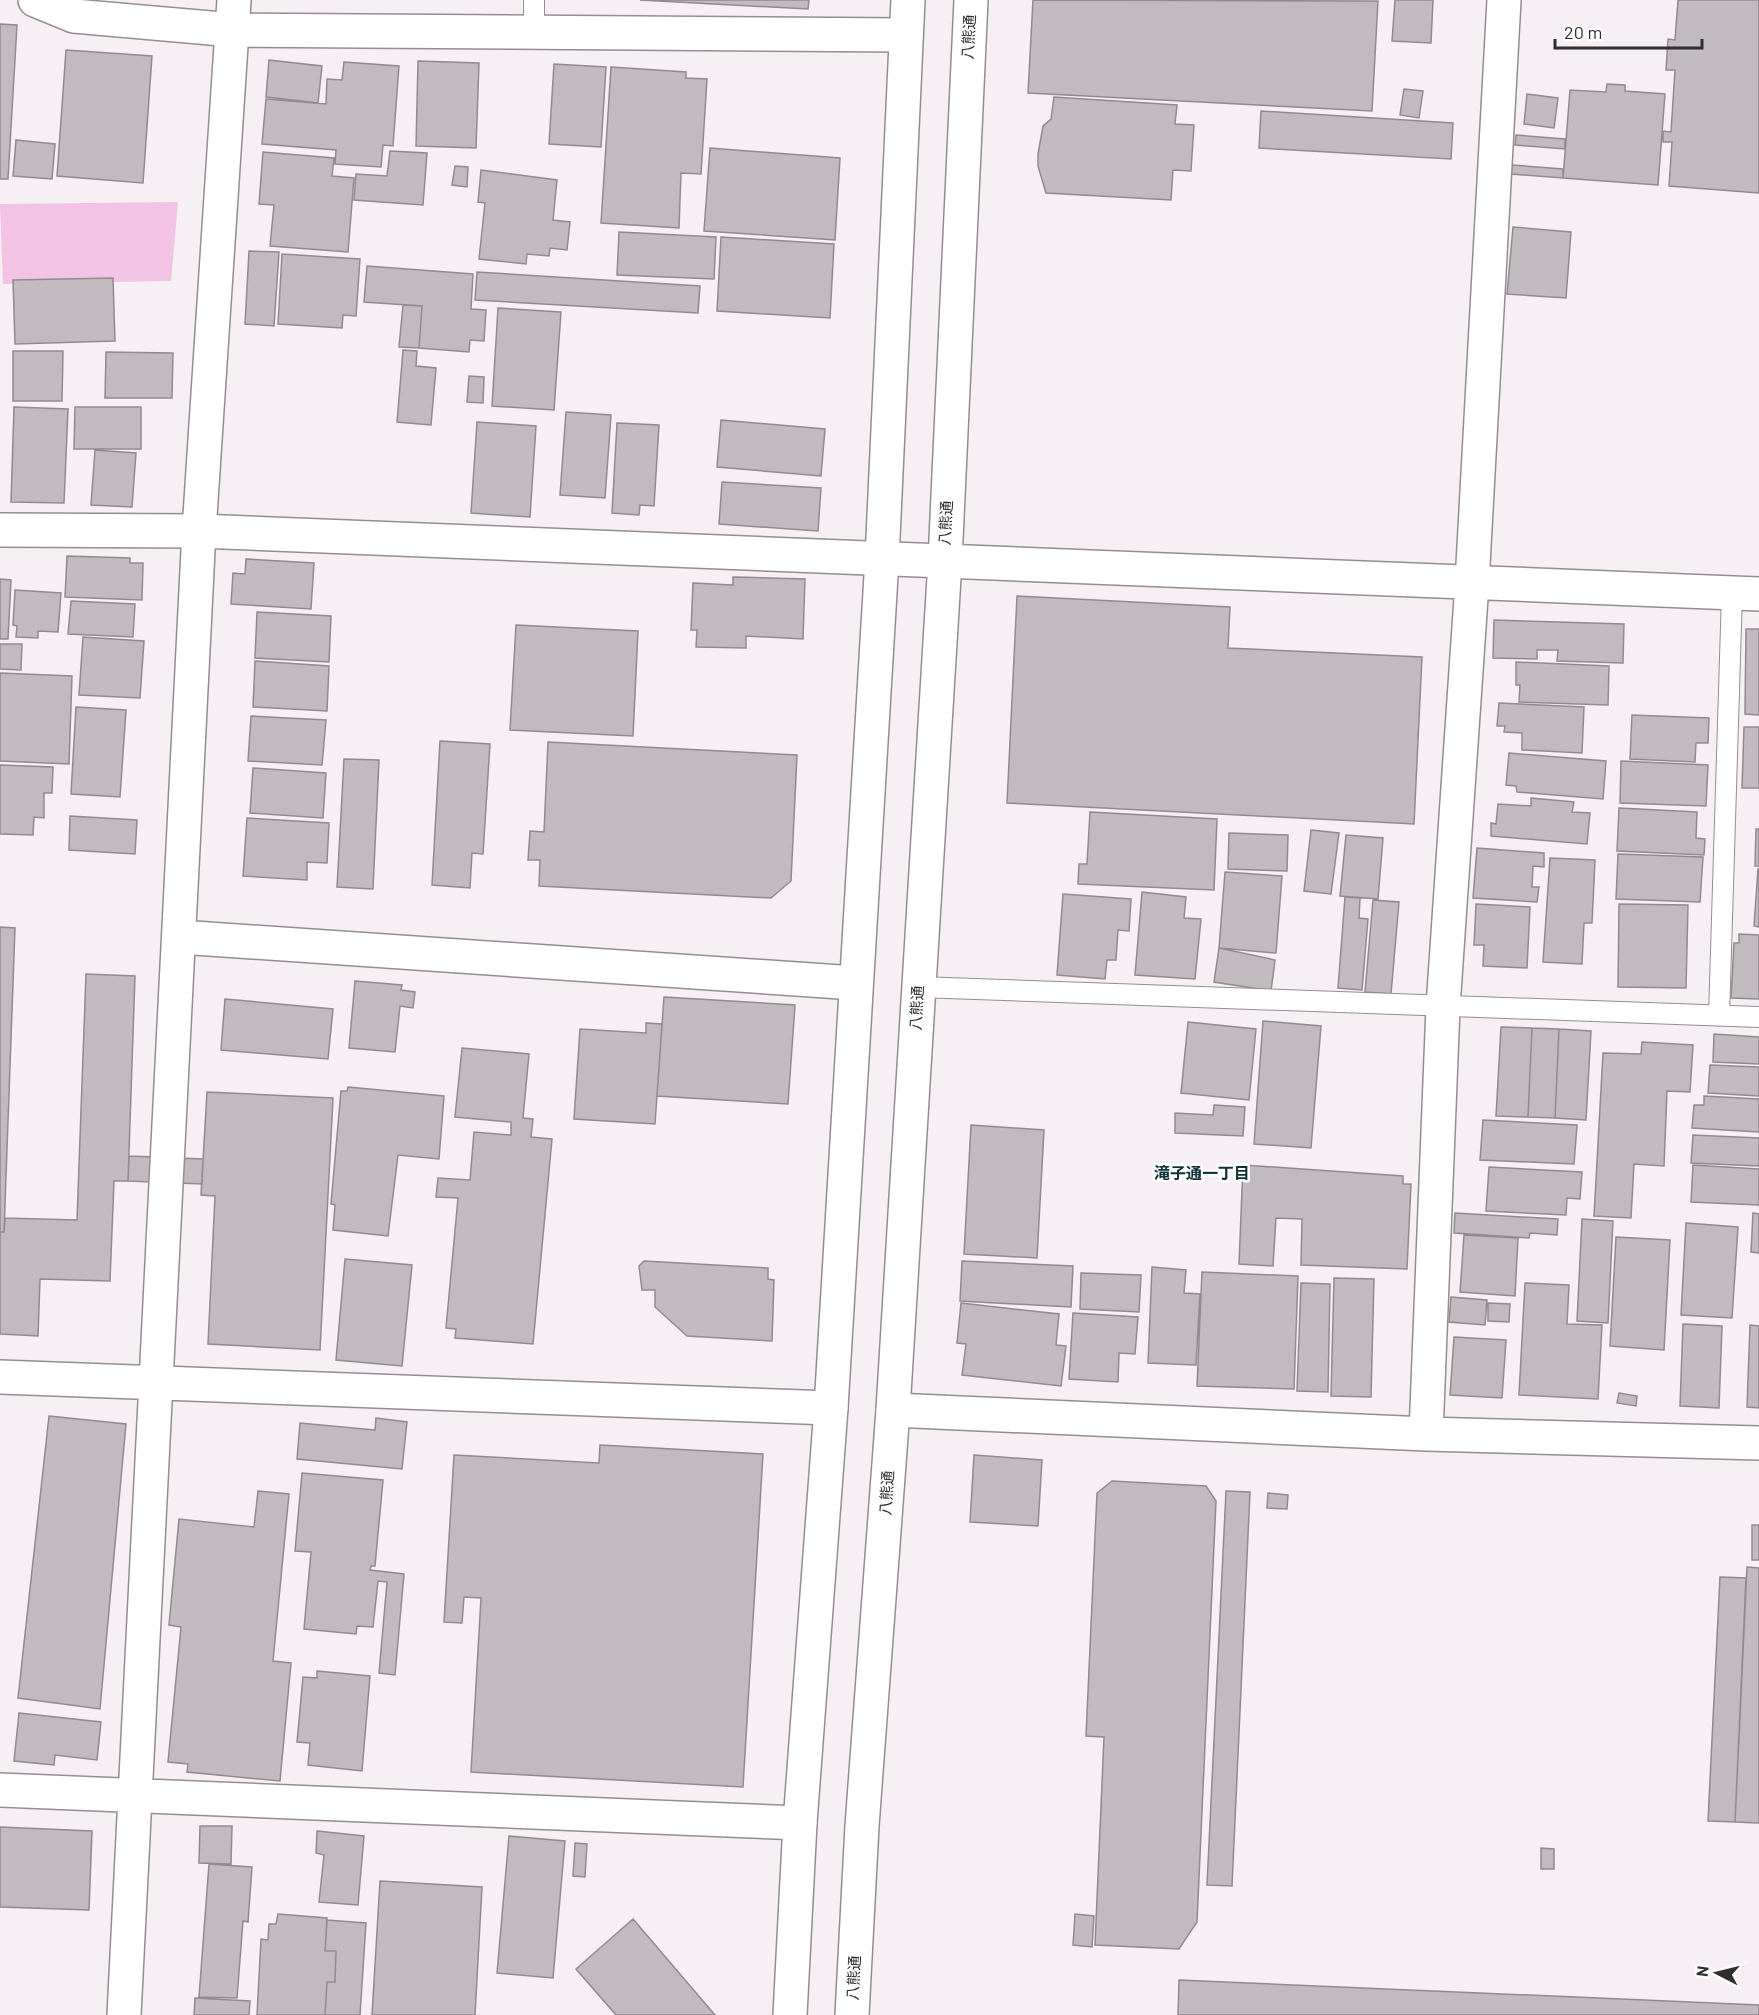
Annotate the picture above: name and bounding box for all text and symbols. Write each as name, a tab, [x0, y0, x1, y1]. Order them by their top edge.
scale bar	[1555, 12, 1702, 50]
street label: 八熊通	[958, 14, 978, 60]
text: 20 m	[1564, 21, 1602, 43]
street label: 八熊通	[935, 500, 955, 546]
street label: 八熊通	[906, 985, 926, 1031]
district label: 滝子通一丁目	[1154, 1163, 1250, 1182]
street label: 八熊通	[875, 1470, 897, 1516]
north arrow	[1687, 1943, 1747, 2003]
street label: 八熊通	[843, 1955, 863, 2001]
text: N	[1692, 1965, 1712, 1978]

